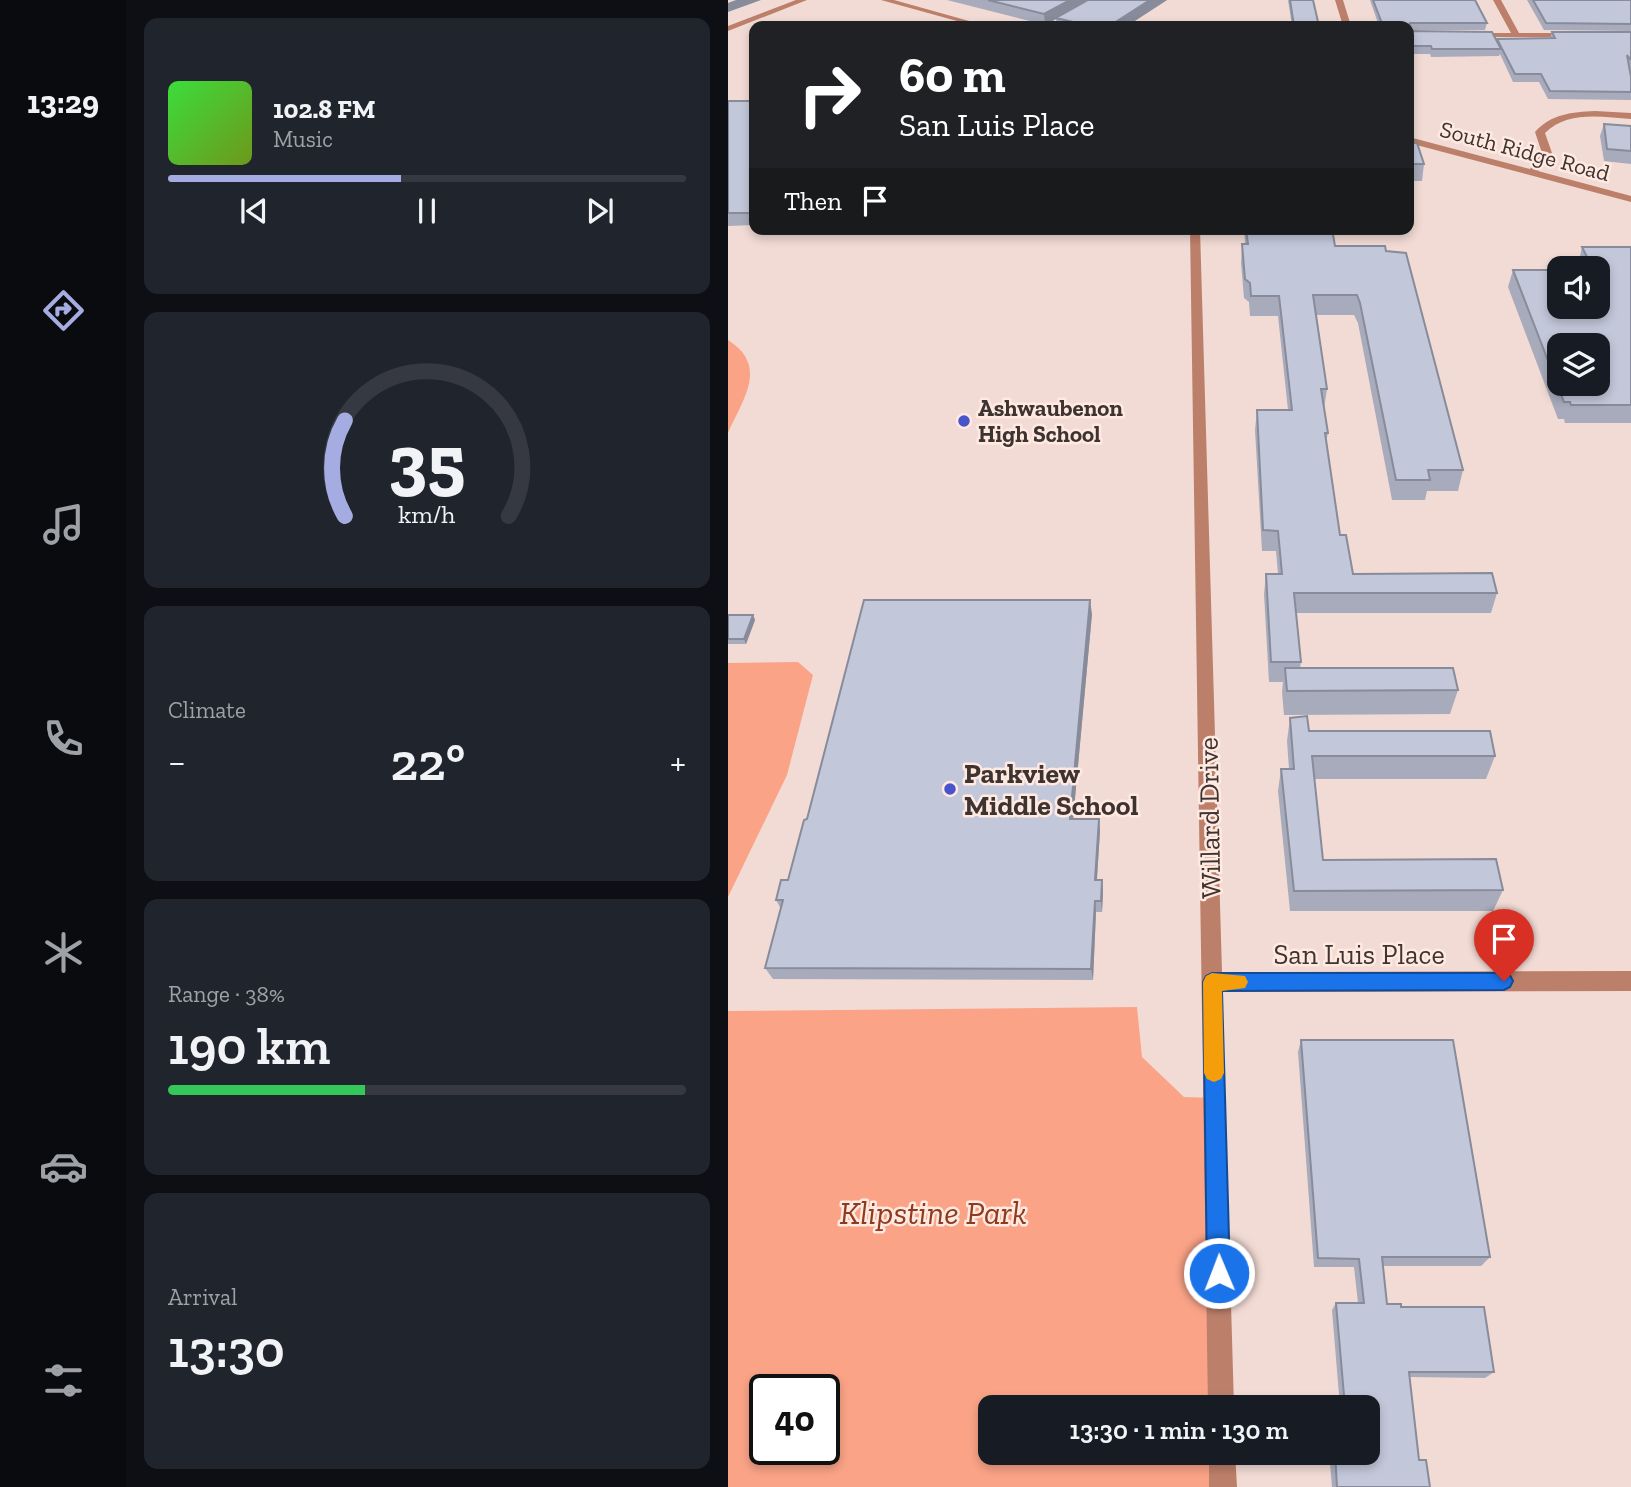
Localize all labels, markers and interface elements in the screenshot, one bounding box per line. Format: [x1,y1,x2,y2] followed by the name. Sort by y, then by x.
[899,46,1006,105] text: 60 m
[784,49,875,140] icon: right
[27,83,99,121] text: 13:29
[273,93,375,125] text: 102.8 FM
[899,106,1095,144] text: San Luis Place
[1437,115,1613,187] street label: South Ridge Road
[273,125,333,153] text: Music
[856,182,894,220] icon: arrive
[784,185,842,217] text: Then
[235,192,273,230] icon: previous
[408,192,446,230] icon: pause
[581,192,619,230] icon: next
[1547,256,1610,396] map controls
[1547,256,1610,319] button: sound
[39,286,88,335] icon: directions
[1547,333,1610,396] button: layers
[978,394,1123,448] place label: Ashwaubenon High School
[956,413,972,429] marker: Ashwaubenon High School
[389,417,465,505] text: 35
[398,498,456,528] text: km/h
[39,500,88,549] icon: music
[168,696,246,724] text: Climate
[39,714,88,763] icon: phone
[391,731,465,793] text: 22°
[1192,737,1227,899] street label: Willard Drive
[168,739,186,785] text: −
[670,739,686,785] text: +
[964,757,1138,822] place label: Parkview Middle School
[942,781,958,797] marker: Parkview Middle School
[1474,909,1534,981] pin
[1485,920,1523,958] icon: arrive
[39,928,88,977] icon: climate
[1273,938,1445,971] street label: San Luis Place
[168,980,285,1008] text: Range · 38%
[168,1015,330,1077] text: 190 km
[39,1142,88,1191] icon: car
[839,1193,1027,1232] park label: Klipstine Park
[1182,1236,1256,1310] position arrow
[168,1283,237,1311] text: Arrival
[168,1318,285,1380] text: 13:30
[39,1356,88,1405] icon: filters
[749,1374,840,1465] speed limit sign: 40
[1070,1414,1288,1446] text: 13:30 · 1 min · 130 m

